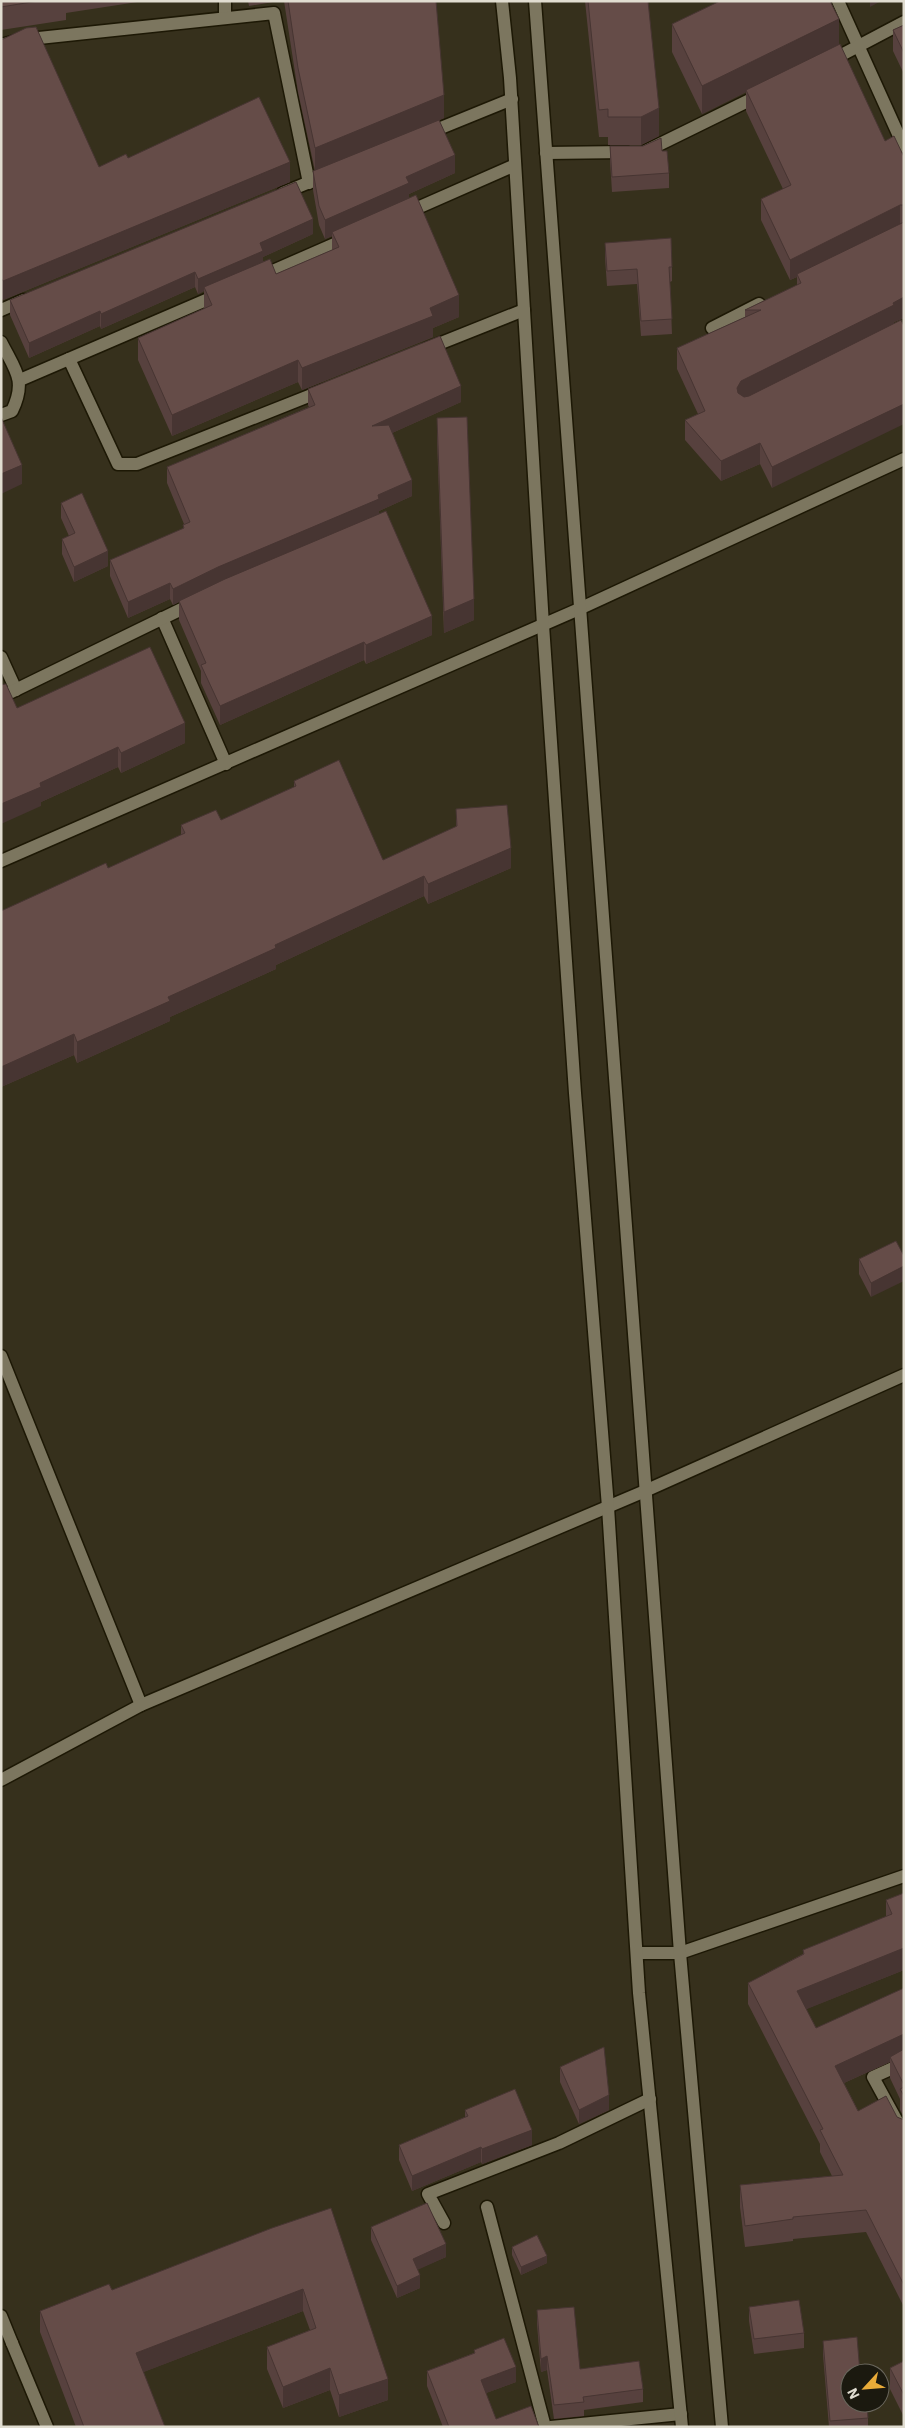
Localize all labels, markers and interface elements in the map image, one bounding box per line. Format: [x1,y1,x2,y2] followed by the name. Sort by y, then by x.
[840,2363,890,2413] north arrow
[843,2385,864,2402] text: N

